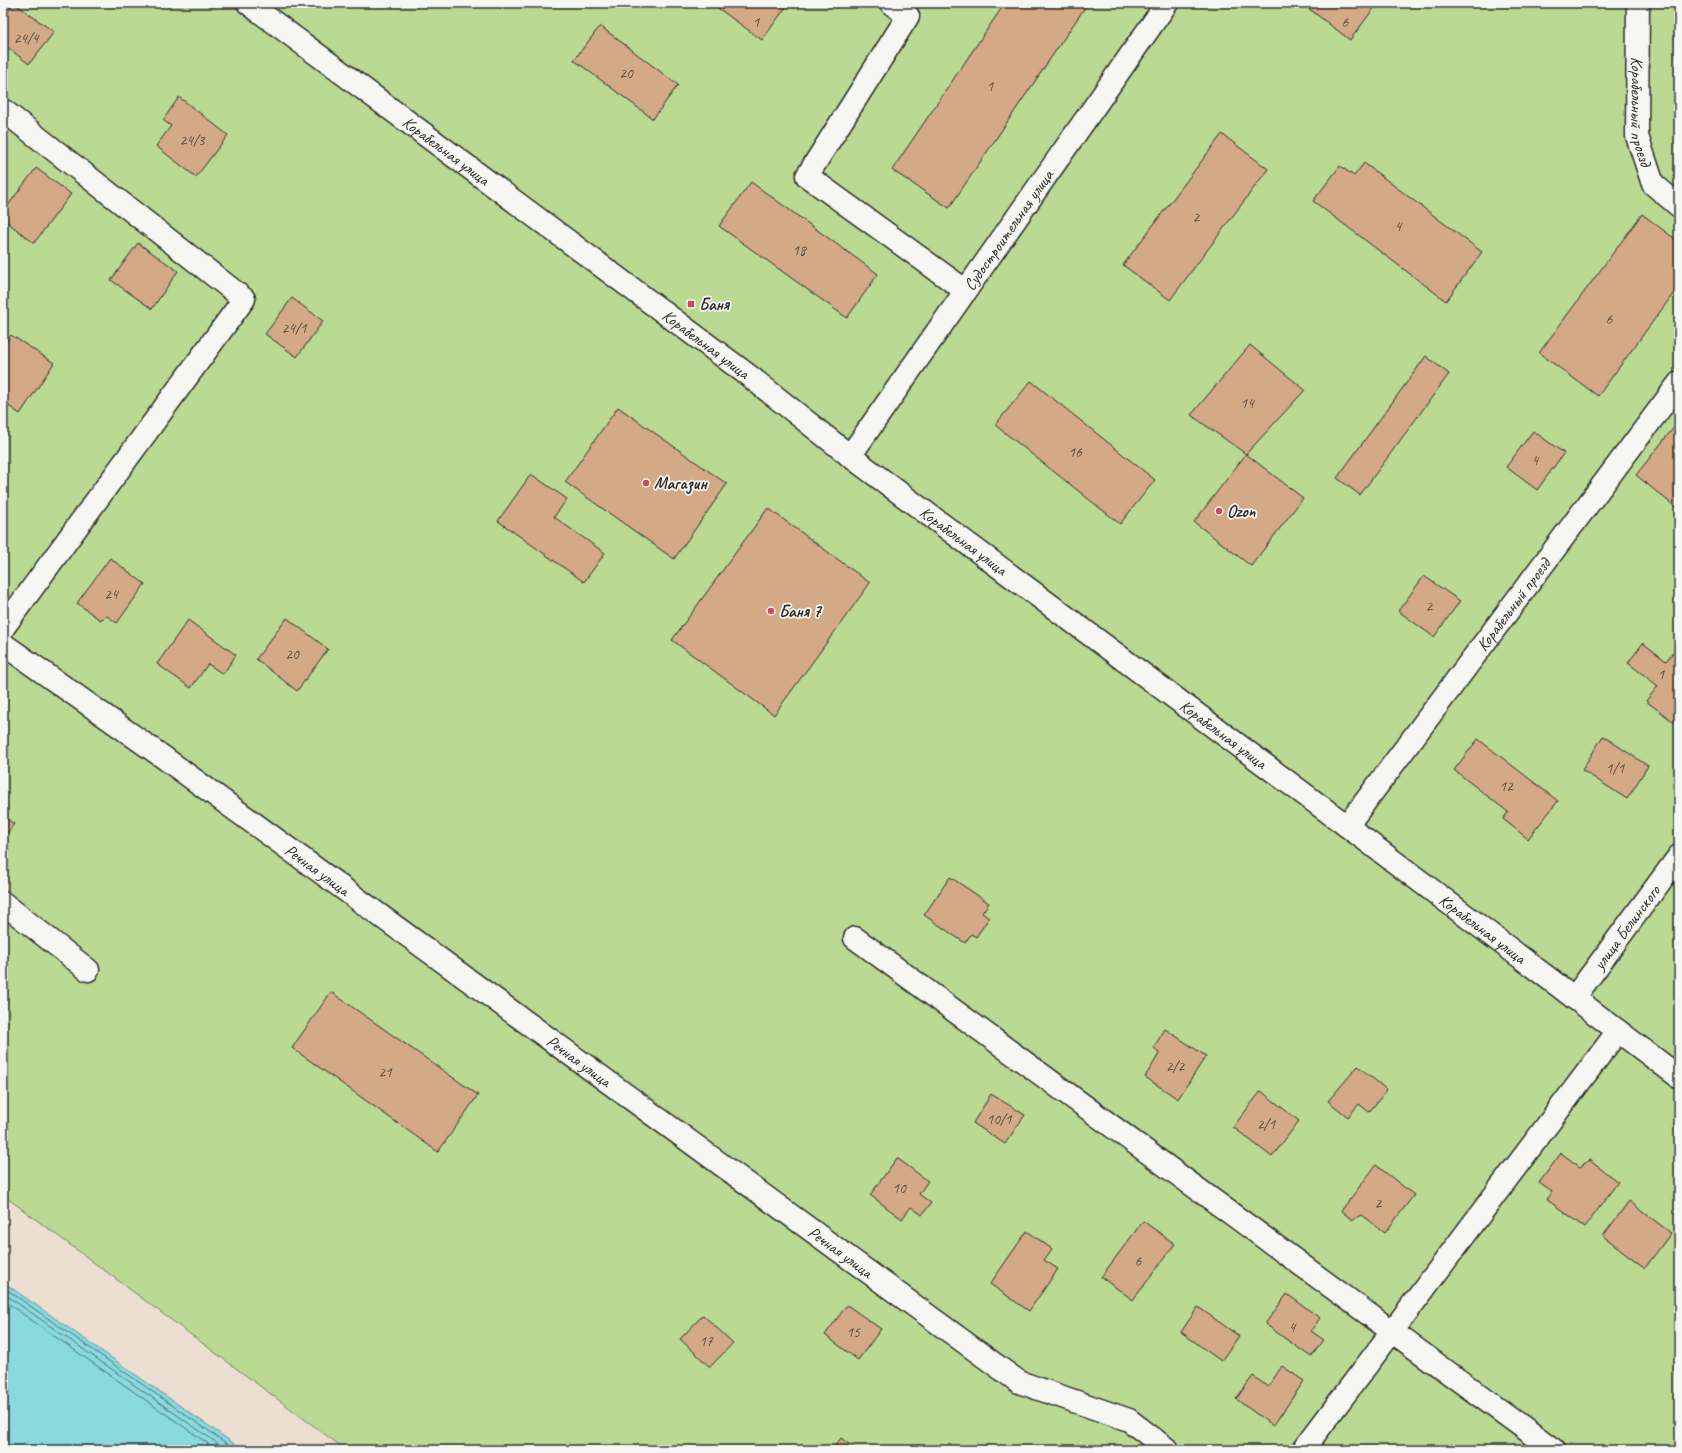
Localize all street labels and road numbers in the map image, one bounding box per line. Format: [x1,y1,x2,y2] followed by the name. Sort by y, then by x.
[1626,57,1657,171] street label: Корабельный проезд
[398,112,494,191] street label: Корабельная улица
[959,164,1059,295] street label: Судостроительная улица
[658,305,754,384] street label: Корабельная улица
[916,502,1012,581] street label: Корабельная улица
[1472,553,1556,655] street label: Корабельный проезд
[1175,695,1272,774] street label: Корабельная улица
[281,840,355,902] street label: Речная улица
[1588,880,1665,975] street label: улица Белинского
[1435,889,1531,969] street label: Корабельная улица
[542,1031,617,1093] street label: Речная улица
[804,1222,879,1284] street label: Речная улица

